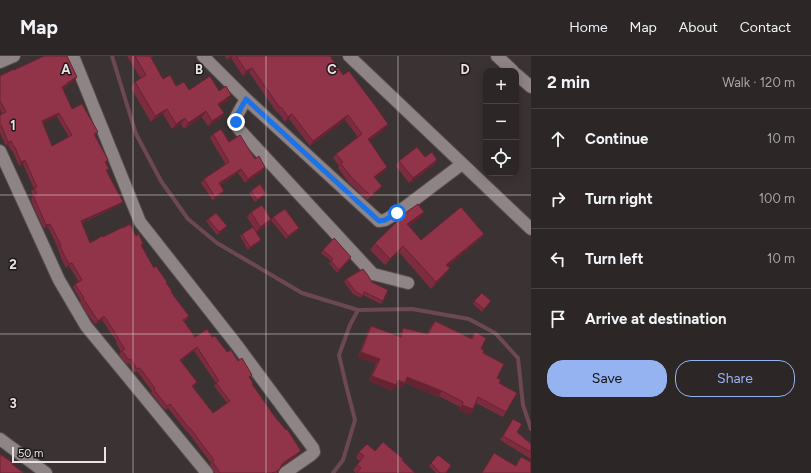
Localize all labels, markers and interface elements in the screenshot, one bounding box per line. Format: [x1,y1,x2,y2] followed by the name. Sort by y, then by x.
[20,16,58,39] text: Map
[569,19,608,36] text: Home
[630,19,657,36] text: Map
[679,19,718,36] text: About
[740,19,791,36] text: Contact
[61,62,71,77] text: A
[195,62,203,77] text: B
[327,62,337,77] text: C
[460,62,470,77] text: D
[483,68,519,176] map controls
[483,68,519,104] button: +
[547,72,590,92] text: 2 min
[722,75,795,90] text: Walk · 120 m
[483,104,519,140] button: −
[227,113,245,131] route end
[10,118,16,133] text: 1
[547,128,569,150] icon: ahead
[585,130,648,148] text: Continue
[767,131,795,146] text: 10 m
[483,140,519,176] button: locate
[547,188,569,210] icon: right
[585,190,653,208] text: Turn right
[759,191,795,206] text: 100 m
[388,204,406,222] route start
[547,248,569,270] icon: left
[585,250,643,268] text: Turn left
[767,251,795,266] text: 10 m
[9,257,17,272] text: 2
[547,308,569,330] icon: arrive
[585,310,726,328] text: Arrive at destination
[547,360,667,397] button: Save
[675,360,795,397] button: Share
[9,396,17,411] text: 3
[12,445,106,464] scale bar
[18,447,43,460] text: 50 m

